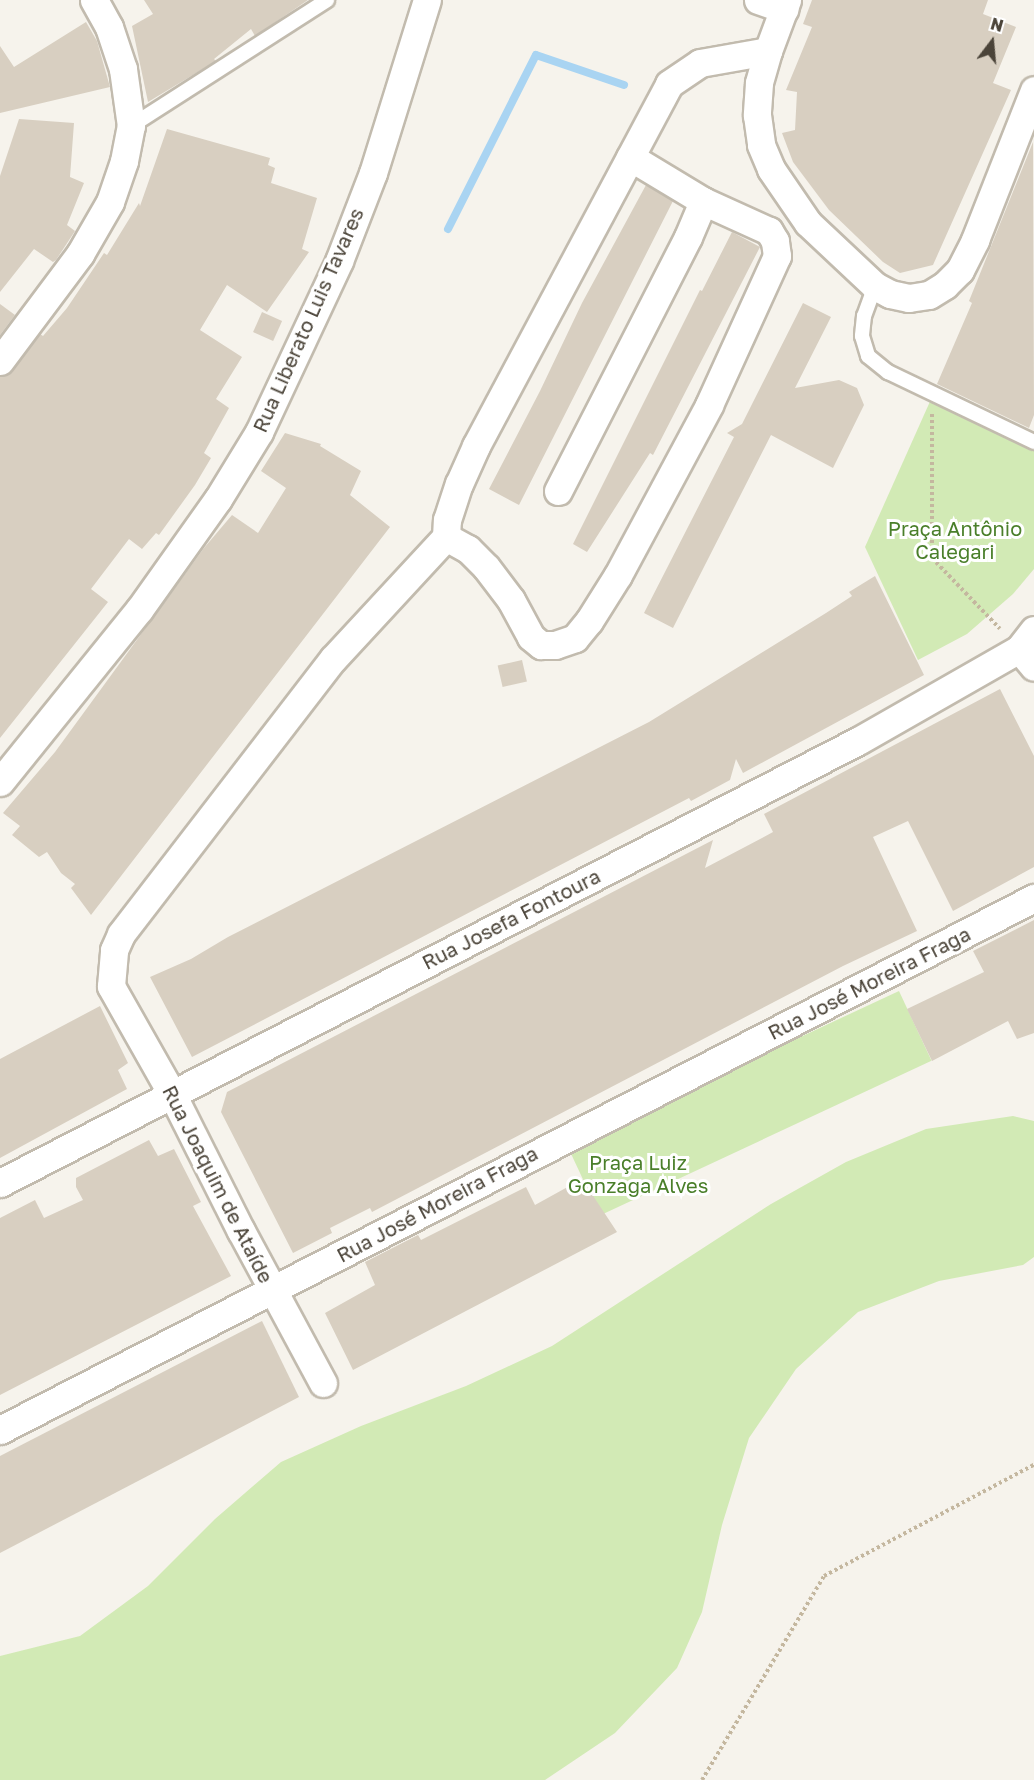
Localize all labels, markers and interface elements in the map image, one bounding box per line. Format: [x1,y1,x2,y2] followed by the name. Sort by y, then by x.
[962,12,1022,72] north arrow
[988,13,1006,36] text: N
[248,204,368,436] street label: Rua Liberato Luis Tavares
[888,517,1022,564] park label: Praça Antônio Calegari
[418,864,604,974] street label: Rua Josefa Fontoura
[764,921,974,1045] street label: Rua José Moreira Fraga
[158,1081,278,1287] street label: Rua Joaquim de Ataíde
[332,1141,542,1267] street label: Rua José Moreira Fraga
[568,1150,708,1197] park label: Praça Luiz Gonzaga Alves

